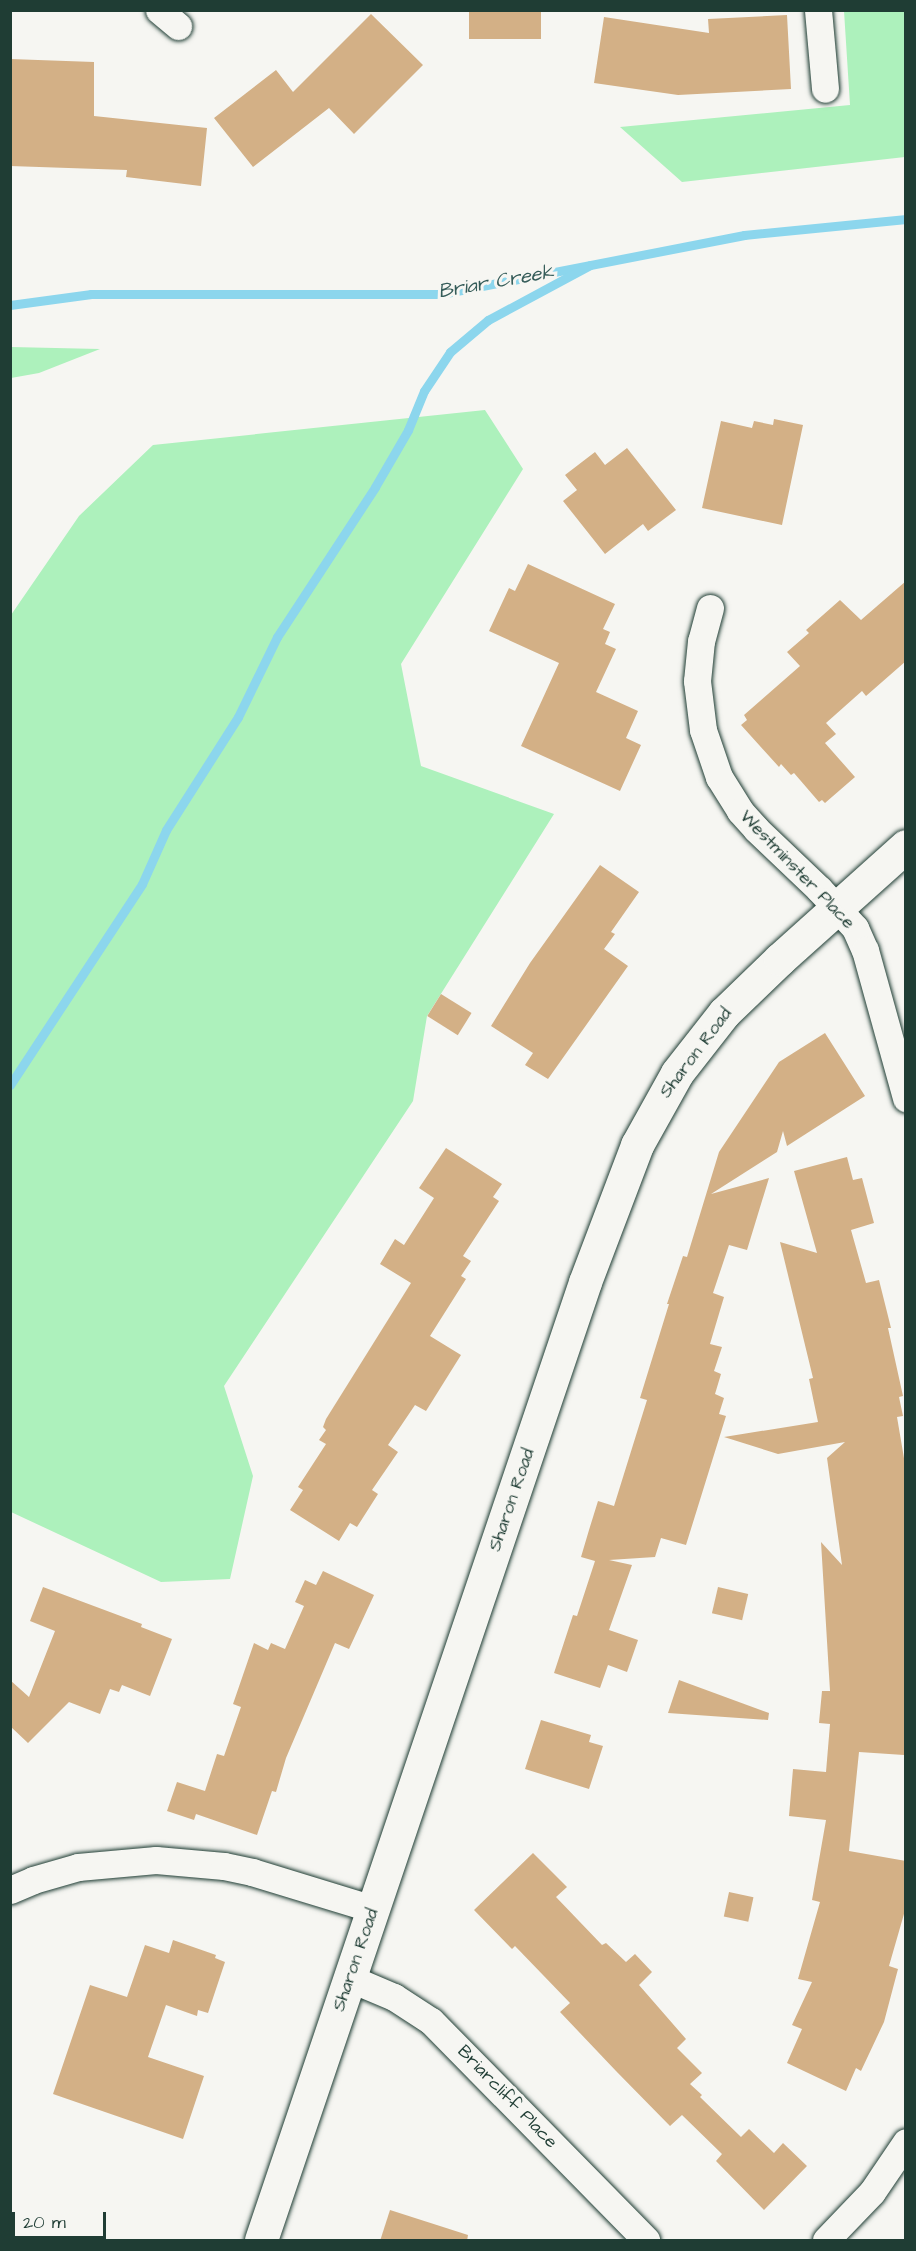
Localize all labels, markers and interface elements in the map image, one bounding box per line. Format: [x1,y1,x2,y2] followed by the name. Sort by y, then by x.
[436,260,556,304] water label: Briar Creek
[735,806,859,934] street label: Westminster Place
[655,1004,737,1102] street label: Sharon Road
[484,1446,540,1554] street label: Sharon Road
[328,1906,384,2014] street label: Sharon Road
[452,2041,562,2153] street label: Briarcliff Place
[15,2200,110,2238] scale bar
[23,2210,66,2235] text: 20 m

